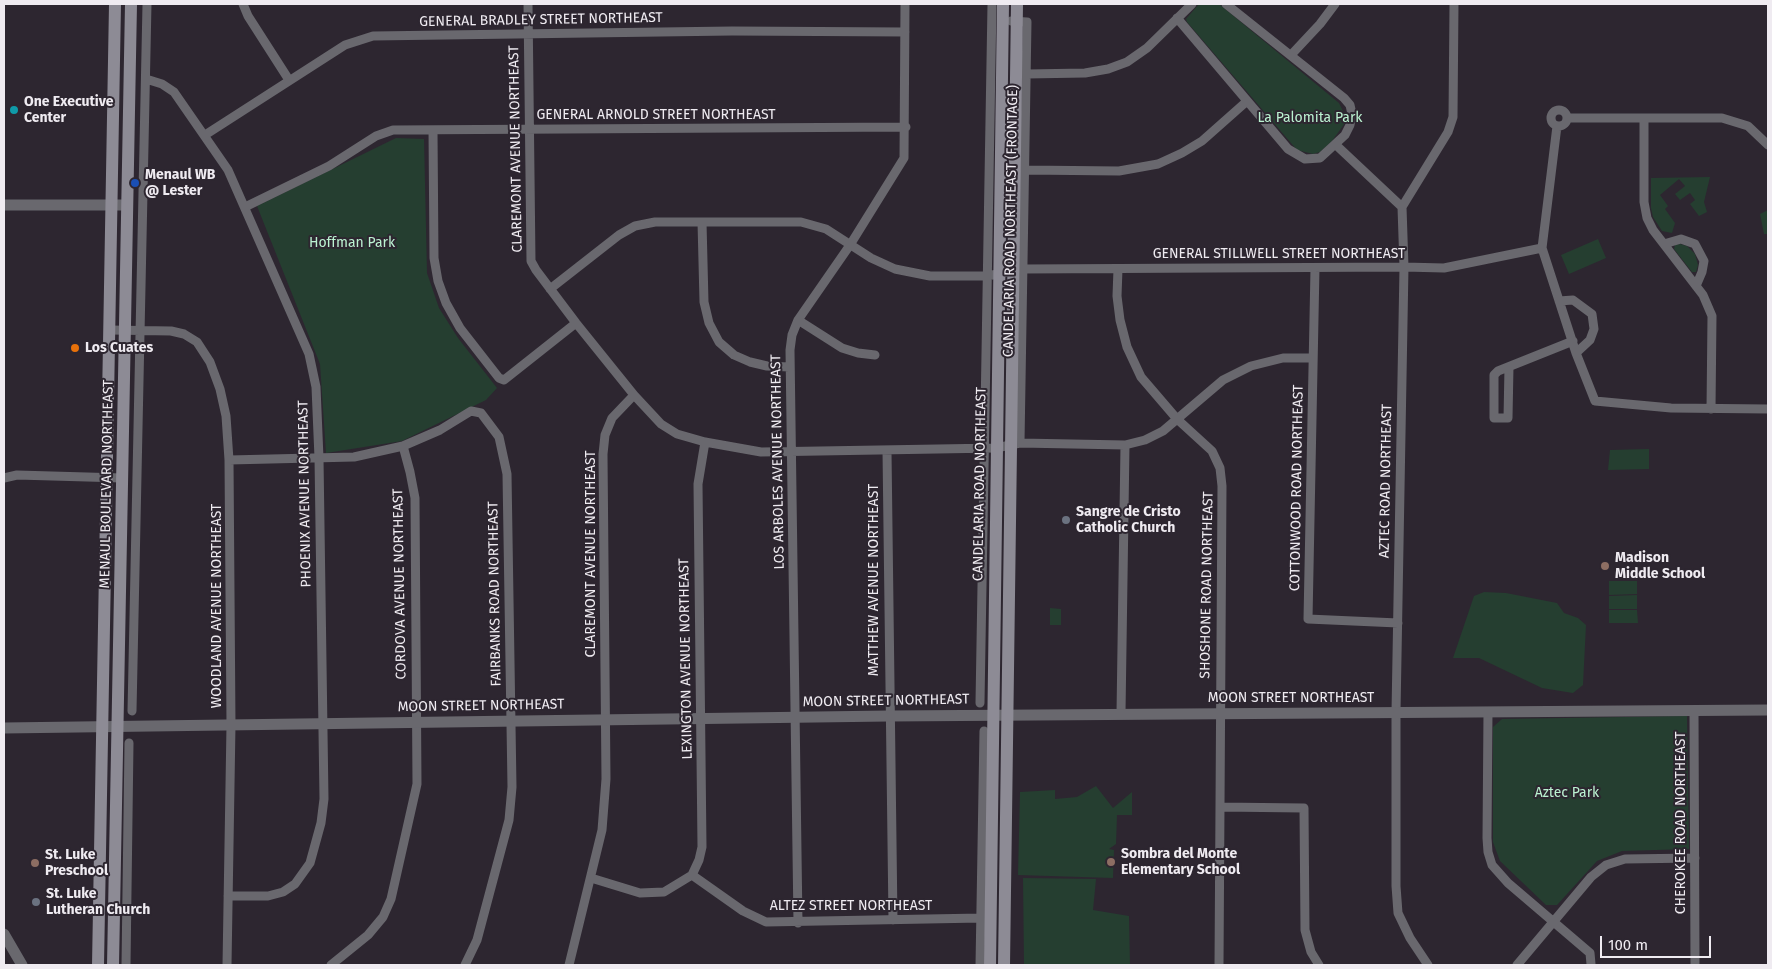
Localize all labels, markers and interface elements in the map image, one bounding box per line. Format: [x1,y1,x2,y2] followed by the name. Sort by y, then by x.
[419,9,663,31] street label: GENERAL BRADLEY STREET NORTHEAST
[506,45,526,253] street label: CLAREMONT AVENUE NORTHEAST
[1000,85,1022,357] street label: CANDELARIA ROAD NORTHEAST (FRONTAGE)
[24,94,114,126] place label: One Executive Center
[8,104,20,116] marker: One Executive Center
[536,107,776,123] street label: GENERAL ARNOLD STREET NORTHEAST
[1258,110,1362,126] park label: La Palomita Park
[145,167,215,200] place label: Menaul WB @ Lester
[129,177,141,189] marker: Menaul WB @ Lester
[309,235,395,251] park label: Hoffman Park
[1153,246,1405,262] street label: GENERAL STILLWELL STREET NORTHEAST
[85,340,153,356] place label: Los Cuates
[69,342,81,354] marker: Los Cuates
[768,354,788,570] street label: LOS ARBOLES AVENUE NORTHEAST
[97,379,117,589] street label: MENAUL BOULEVARD NORTHEAST
[1287,385,1307,591] street label: COTTONWOOD ROAD NORTHEAST
[970,387,990,581] street label: CANDELARIA ROAD NORTHEAST
[295,400,315,588] street label: PHOENIX AVENUE NORTHEAST
[1376,404,1396,558] street label: AZTEC ROAD NORTHEAST
[583,450,599,658] street label: CLAREMONT AVENUE NORTHEAST
[866,484,882,676] street label: MATTHEW AVENUE NORTHEAST
[390,488,410,680] street label: CORDOVA AVENUE NORTHEAST
[1197,491,1217,679] street label: SHOSHONE ROAD NORTHEAST
[485,501,505,687] street label: FAIRBANKS ROAD NORTHEAST
[209,504,225,708] street label: WOODLAND AVENUE NORTHEAST
[1076,504,1181,536] place label: Sangre de Cristo Catholic Church
[1060,514,1072,526] marker: Sangre de Cristo Catholic Church
[1615,550,1705,582] place label: Madison Middle School
[676,558,696,760] street label: LEXINGTON AVENUE NORTHEAST
[1599,560,1611,572] marker: Madison Middle School
[1208,690,1374,706] street label: MOON STREET NORTHEAST
[803,691,969,711] street label: MOON STREET NORTHEAST
[398,696,564,716] street label: MOON STREET NORTHEAST
[1673,732,1689,914] street label: CHEROKEE ROAD NORTHEAST
[1535,785,1599,801] park label: Aztec Park
[1121,846,1240,879] place label: Sombra del Monte Elementary School
[45,847,108,880] place label: St. Luke Preschool
[1105,856,1117,868] marker: Sombra del Monte Elementary School
[29,857,41,869] marker: St. Luke Preschool
[46,886,150,919] place label: St. Luke Lutheran Church
[30,896,42,908] marker: St. Luke Lutheran Church
[770,898,932,914] street label: ALTEZ STREET NORTHEAST
[1602,926,1713,958] scale bar
[1608,936,1648,954] text: 100 m

